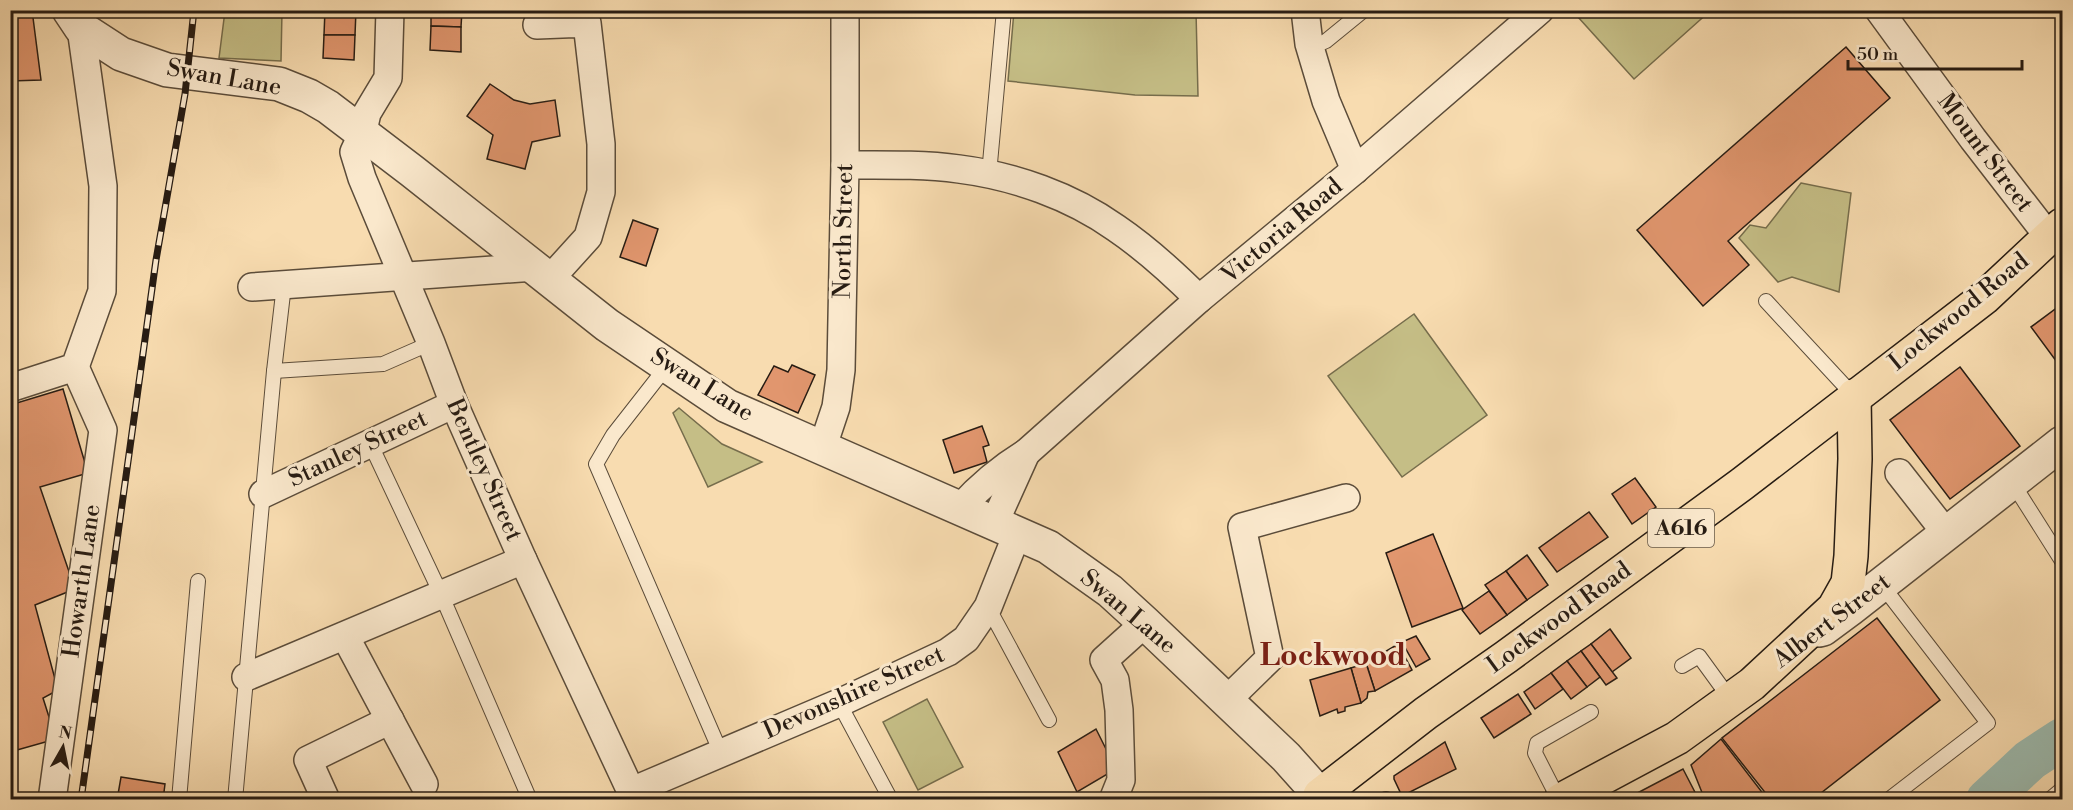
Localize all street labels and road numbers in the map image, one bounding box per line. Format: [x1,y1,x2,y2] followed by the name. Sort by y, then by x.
[164,53,284,103] street label: Swan Lane
[1930,88,2040,219] street label: Mount Street
[828,163,860,299] street label: North Street
[1215,171,1349,291] street label: Victoria Road
[1883,246,2035,378] street label: Lockwood Road
[645,342,759,428] street label: Swan Lane
[439,393,529,546] street label: Bentley Street
[284,403,433,494] street label: Stanley Street
[56,502,108,660] street label: Howarth Lane
[1648,509,1714,547] road number: A616
[1481,555,1637,681] street label: Lockwood Road
[1074,563,1182,661] street label: Swan Lane
[1767,567,1897,675] street label: Albert Street
[759,639,950,746] street label: Devonshire Street

